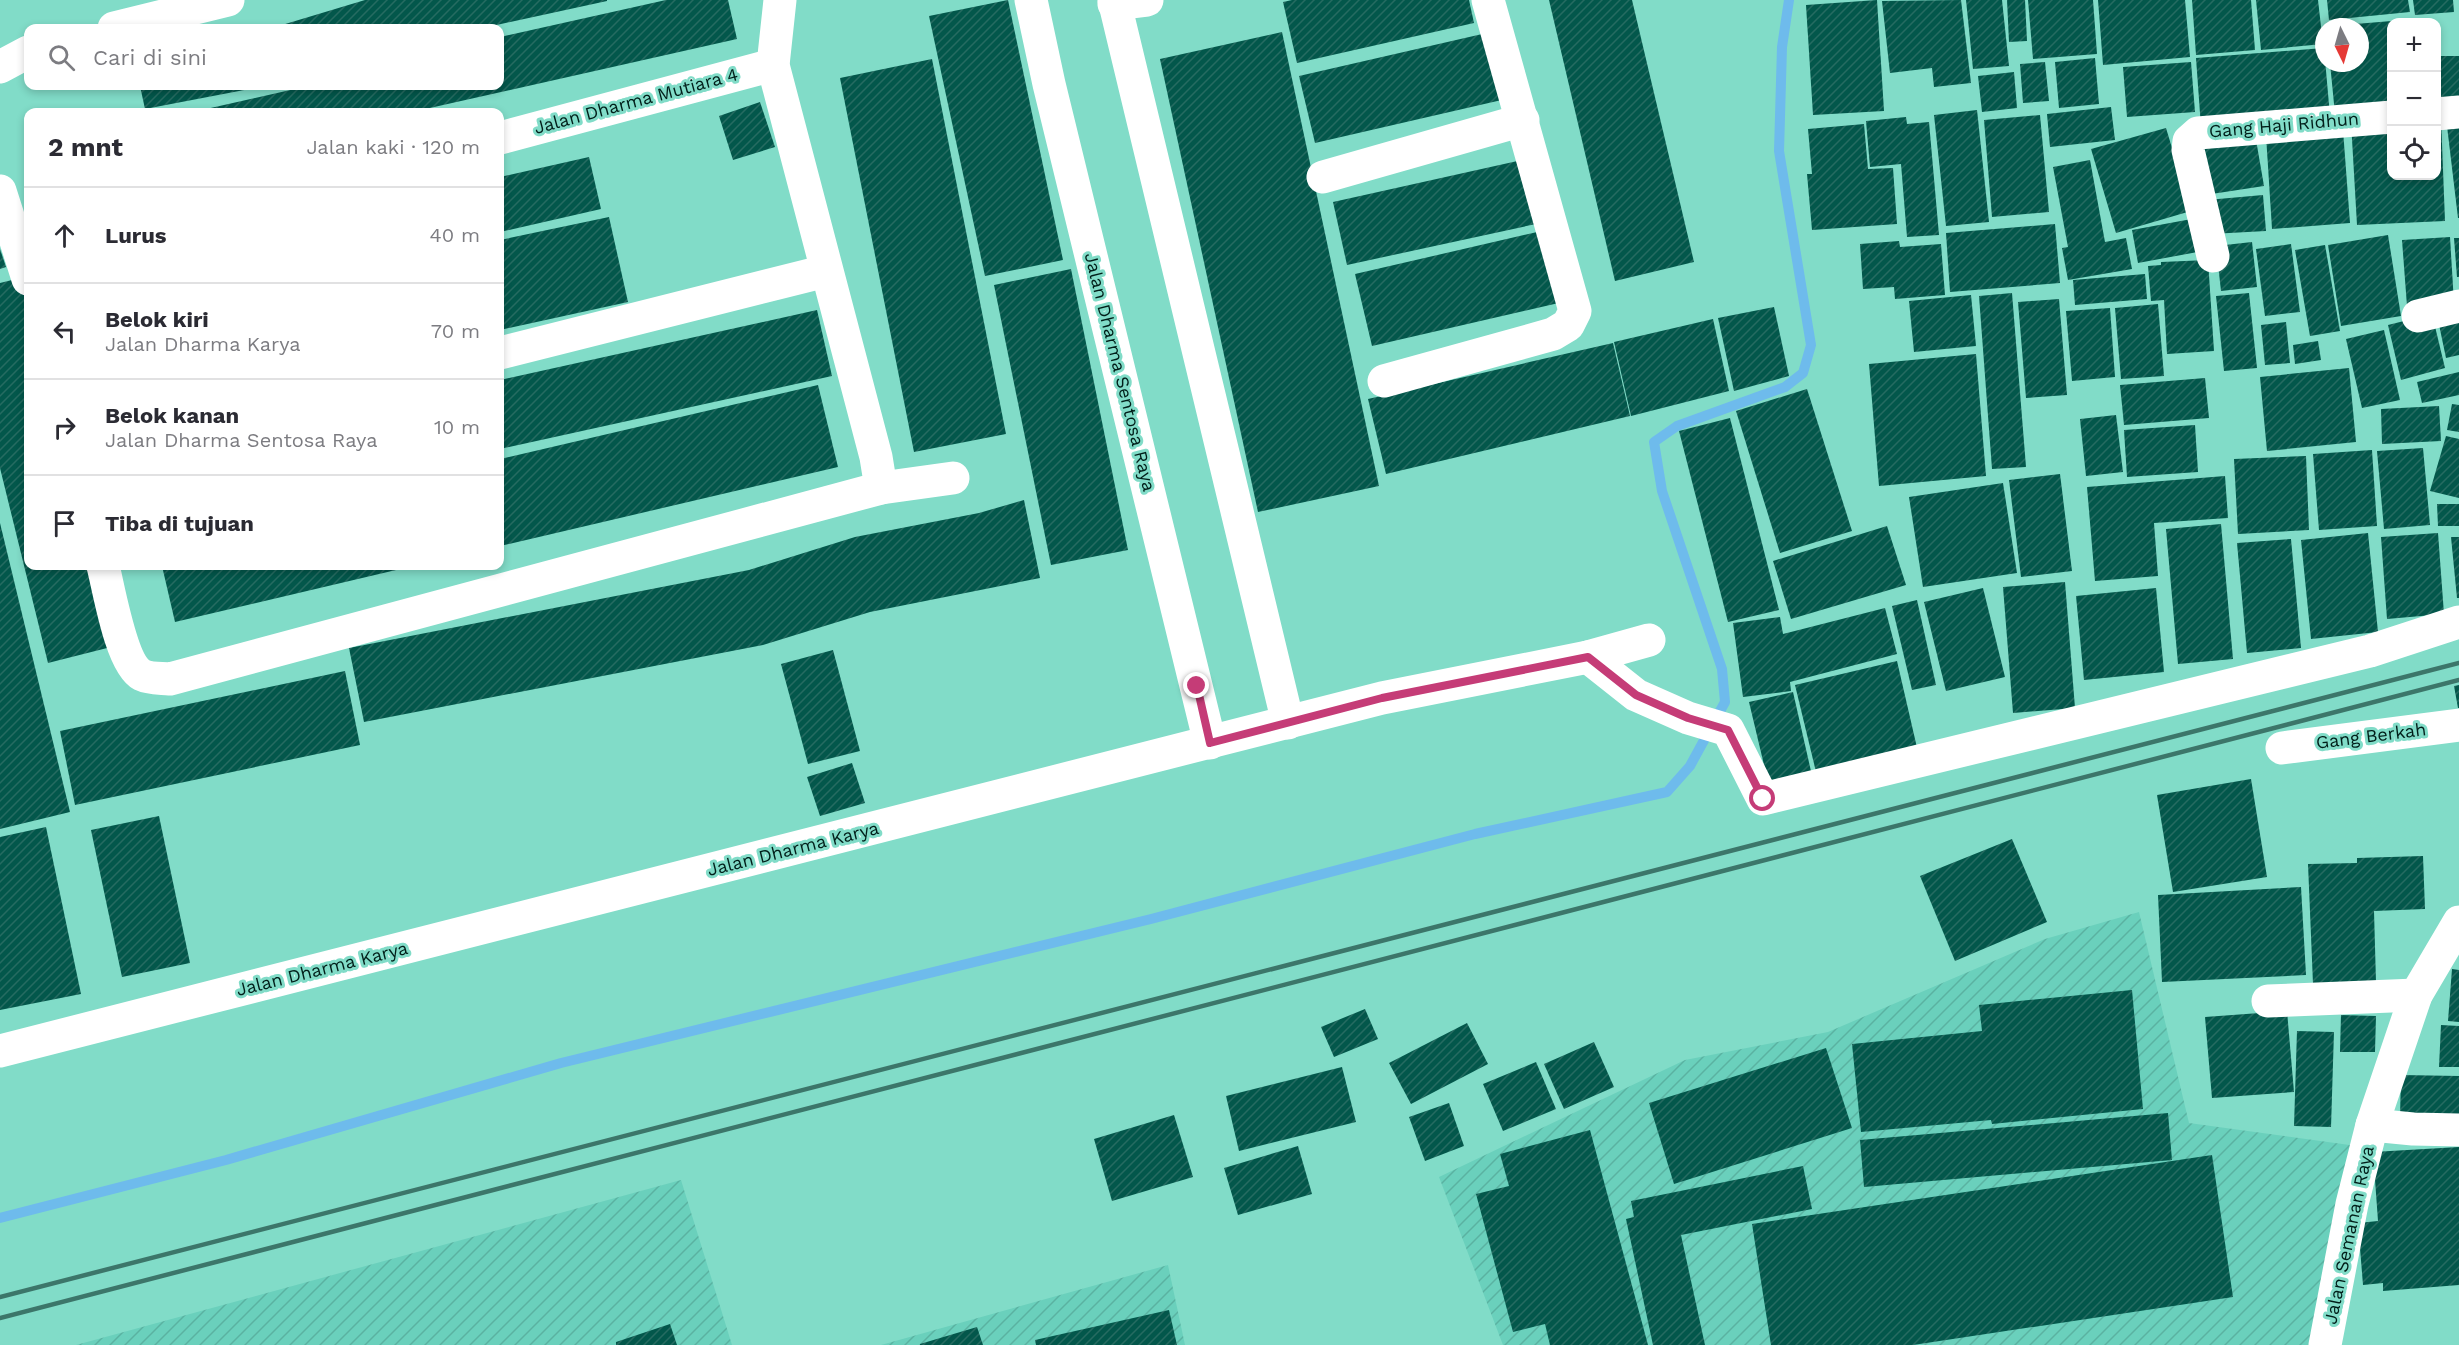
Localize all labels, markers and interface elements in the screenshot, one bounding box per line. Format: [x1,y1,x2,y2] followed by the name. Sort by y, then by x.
[2315,18,2369,72] north arrow
[2387,18,2441,180] map controls
[2387,18,2441,72] button: +
[24,24,504,90] search box
[45,41,78,74] icon: search
[93,45,207,70] text: Cari di sini
[531,63,740,138] street label: Jalan Dharma Mutiara 4
[2387,72,2441,126] button: −
[2208,107,2360,142] street label: Gang Haji Ridhun
[2387,126,2441,180] button: locate
[48,132,123,162] text: 2 mnt
[306,135,480,159] text: Jalan kaki · 120 m
[48,219,81,252] icon: ahead
[105,223,167,248] text: Lurus
[429,223,480,247] text: 40 m
[1081,250,1160,493] street label: Jalan Dharma Sentosa Raya
[105,307,209,332] text: Belok kiri
[48,315,81,348] icon: left
[431,319,480,343] text: 70 m
[105,332,301,356] text: Jalan Dharma Karya
[105,403,239,428] text: Belok kanan
[48,411,81,444] icon: right
[434,415,480,439] text: 10 m
[105,428,377,452] text: Jalan Dharma Sentosa Raya
[48,507,81,540] icon: arrive
[105,511,254,536] text: Tiba di tujuan
[1183,672,1209,698] route end
[2315,718,2427,753] street label: Gang Berkah
[1749,785,1775,811] route start
[705,817,881,880] street label: Jalan Dharma Karya
[234,937,410,1000] street label: Jalan Dharma Karya
[2319,1144,2378,1326] street label: Jalan Semanan Raya

